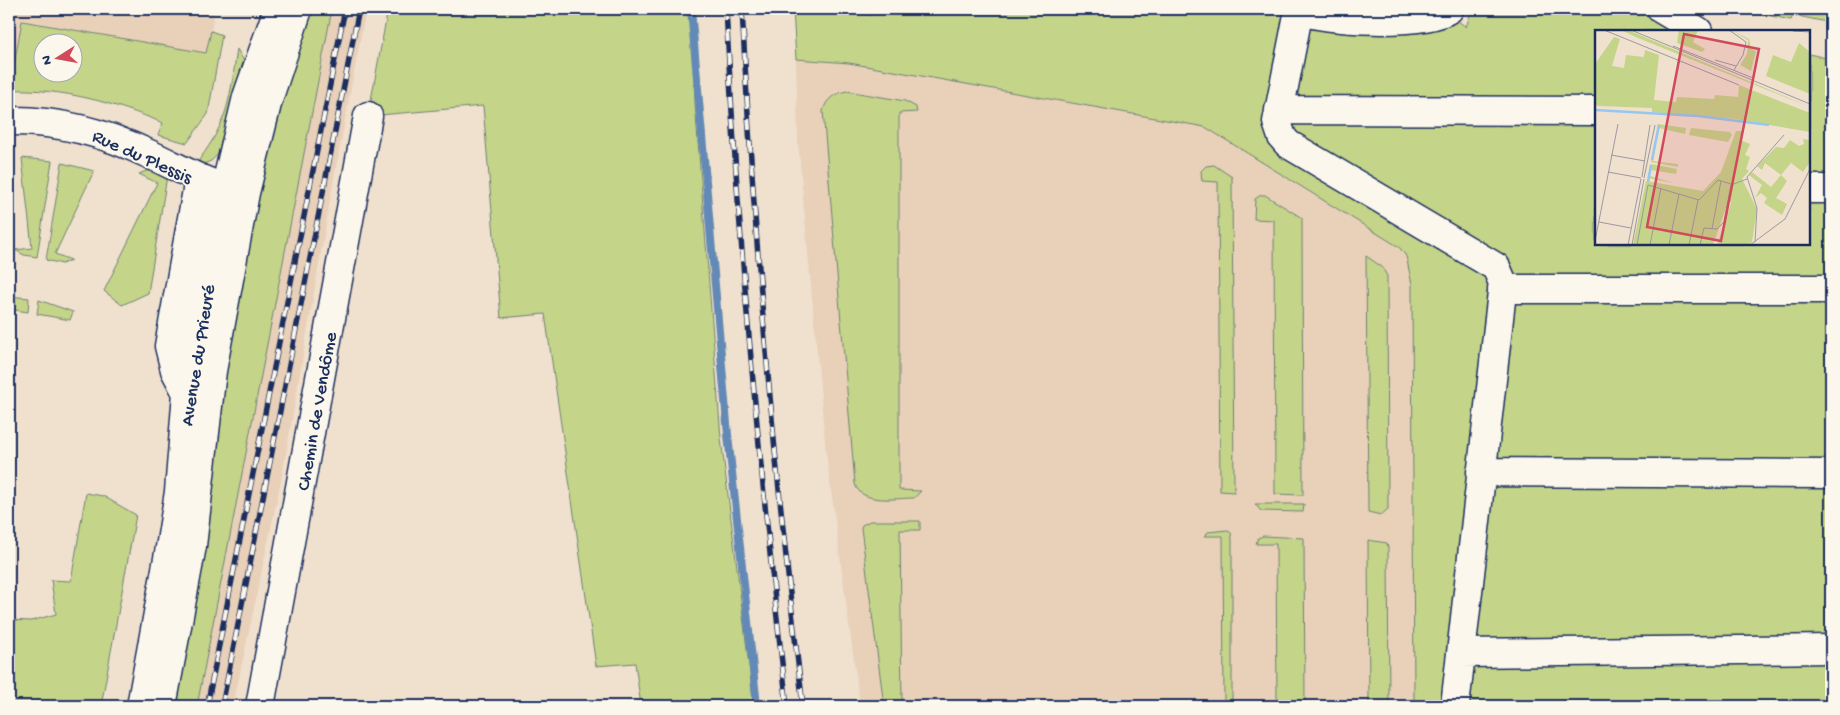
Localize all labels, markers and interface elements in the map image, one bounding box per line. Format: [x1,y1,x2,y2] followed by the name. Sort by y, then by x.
[1595,30,1810,245] inset map
[32,32,82,82] north arrow
[38,54,57,66] text: N
[88,126,196,191] street label: Rue du Plessis
[177,283,222,428] street label: Avenue du Prieuré
[293,330,344,493] street label: Chemin de Vendôme

